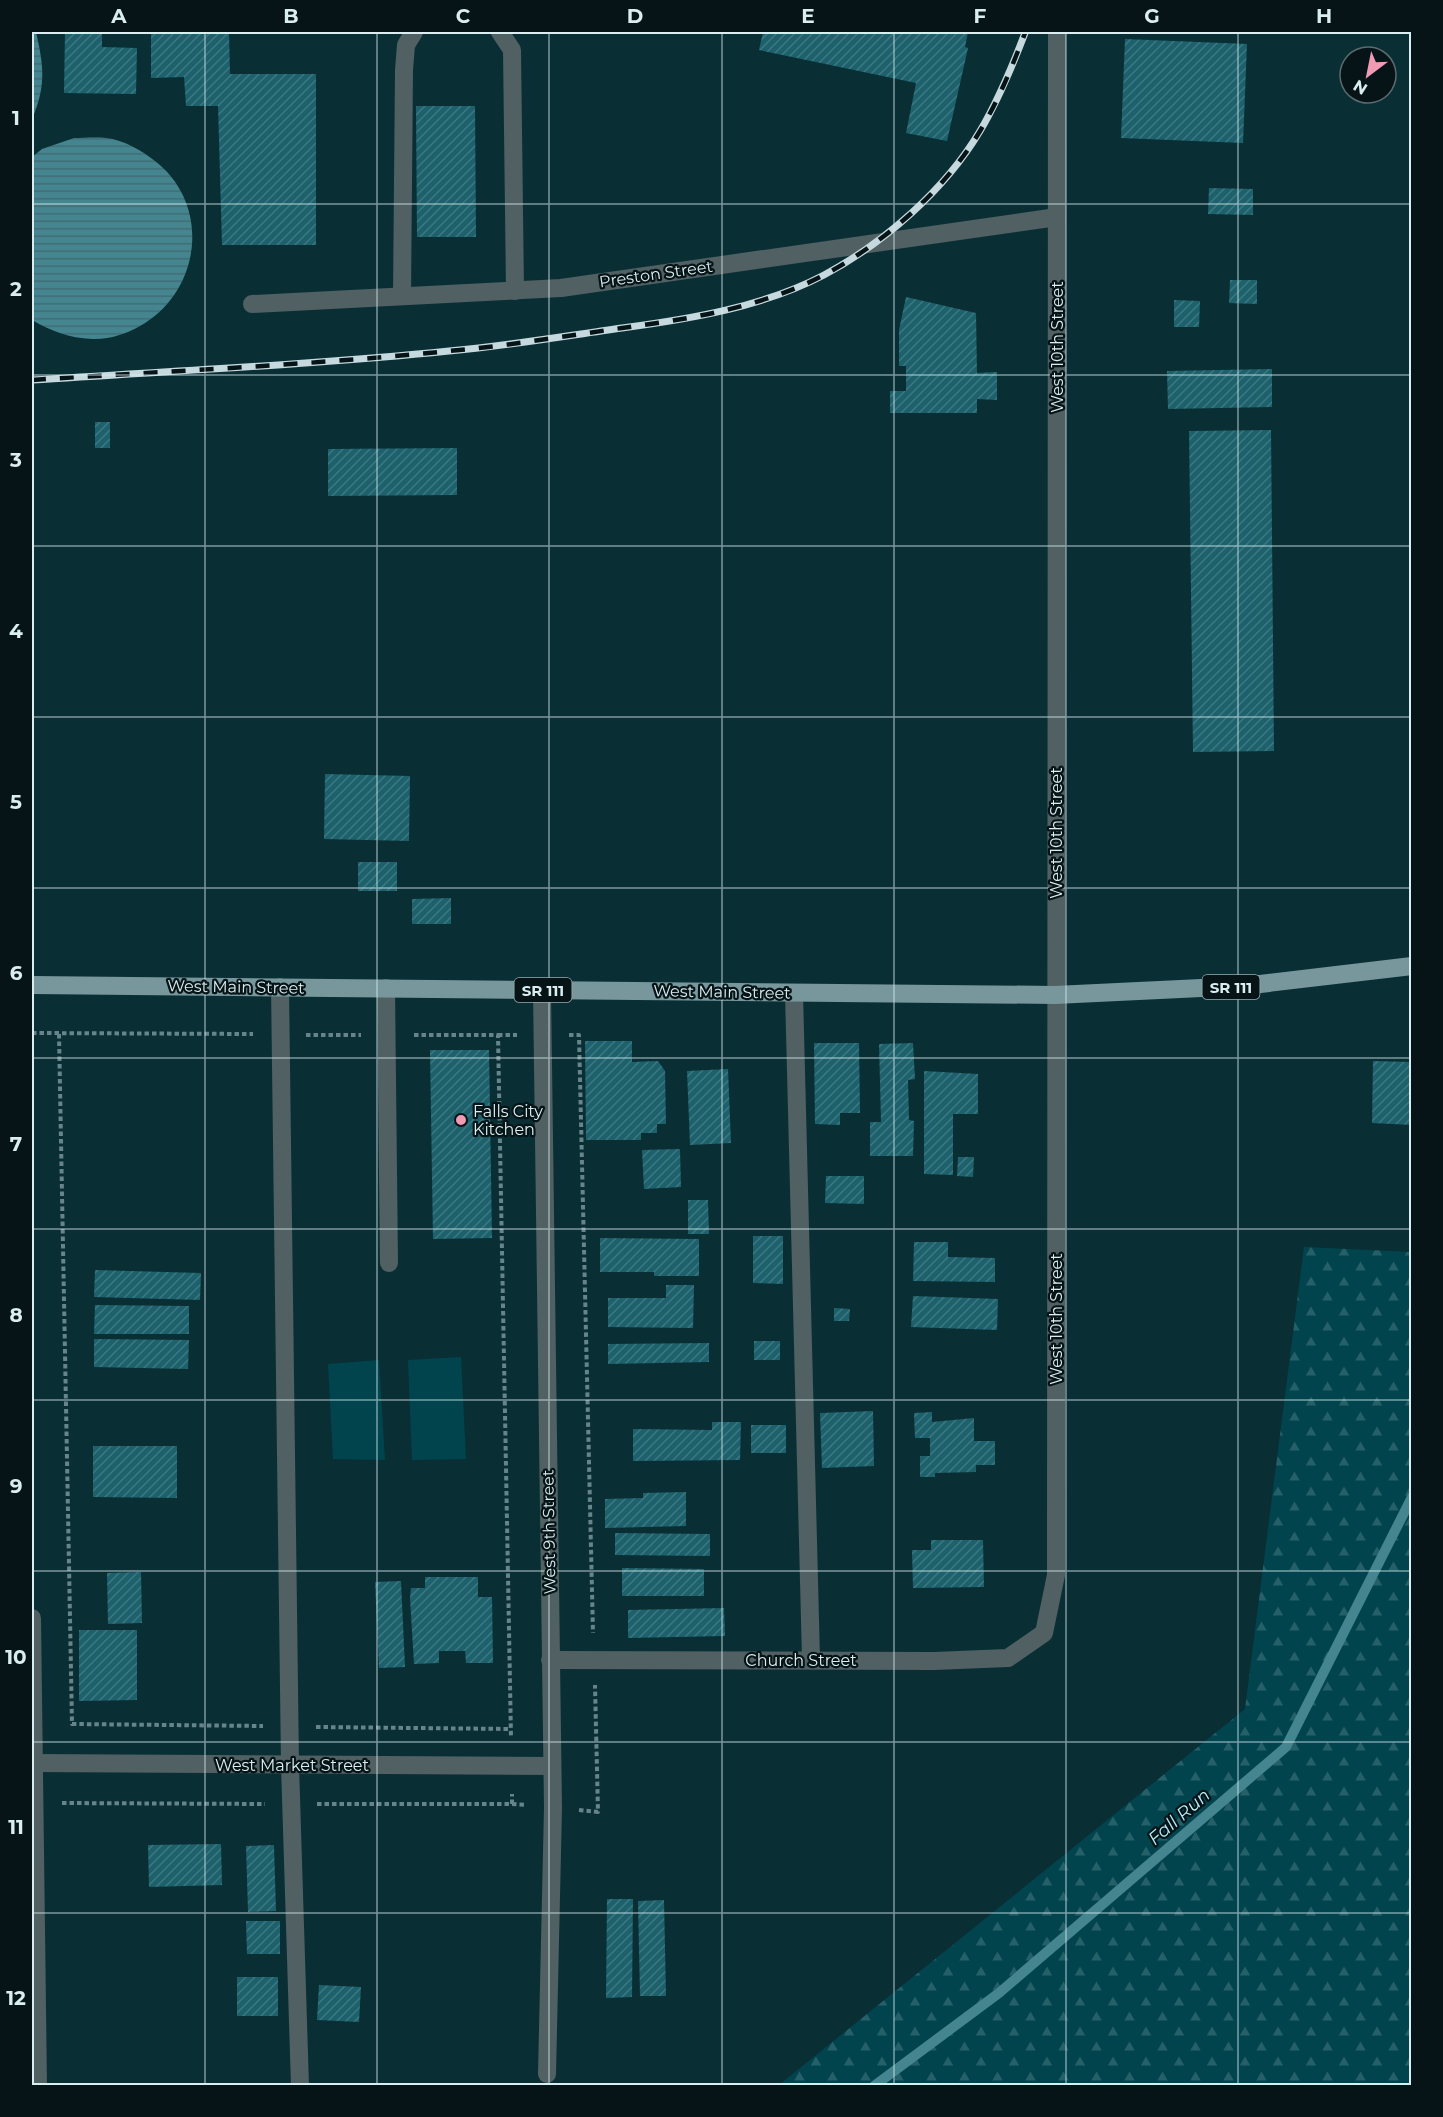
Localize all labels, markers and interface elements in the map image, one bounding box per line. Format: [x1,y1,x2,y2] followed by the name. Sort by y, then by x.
[110,4,127,28] text: A
[283,4,299,28] text: B
[456,4,471,28] text: C
[627,4,643,28] text: D
[801,4,815,28] text: E
[974,4,987,28] text: F
[1144,4,1160,28] text: G
[1316,4,1332,28] text: H
[1338,45,1398,105] north arrow
[1350,76,1371,99] text: N
[12,106,20,130] text: 1
[598,257,714,291] street label: Preston Street
[10,277,22,301] text: 2
[1048,281,1067,413] street label: West 10th Street
[9,448,22,472] text: 3
[9,619,23,643] text: 4
[1047,767,1066,899] street label: West 10th Street
[10,790,22,814] text: 5
[10,961,23,985] text: 6
[1202,975,1260,999] road number: SR 111
[167,976,305,998] street label: West Main Street
[514,978,572,1002] road number: SR 111
[653,981,791,1003] street label: West Main Street
[473,1102,543,1139] place label: Falls City Kitchen
[454,1113,468,1127] marker: Falls City Kitchen
[10,1132,22,1156] text: 7
[1047,1253,1066,1385] street label: West 10th Street
[9,1303,23,1327] text: 8
[538,1469,560,1595] street label: West 9th Street
[10,1474,22,1498] text: 9
[5,1645,27,1669] text: 10
[745,1651,857,1670] street label: Church Street
[215,1756,370,1775] street label: West Market Street
[1143,1784,1215,1850] water label: Fall Run
[8,1815,24,1839] text: 11
[6,1986,26,2010] text: 12

